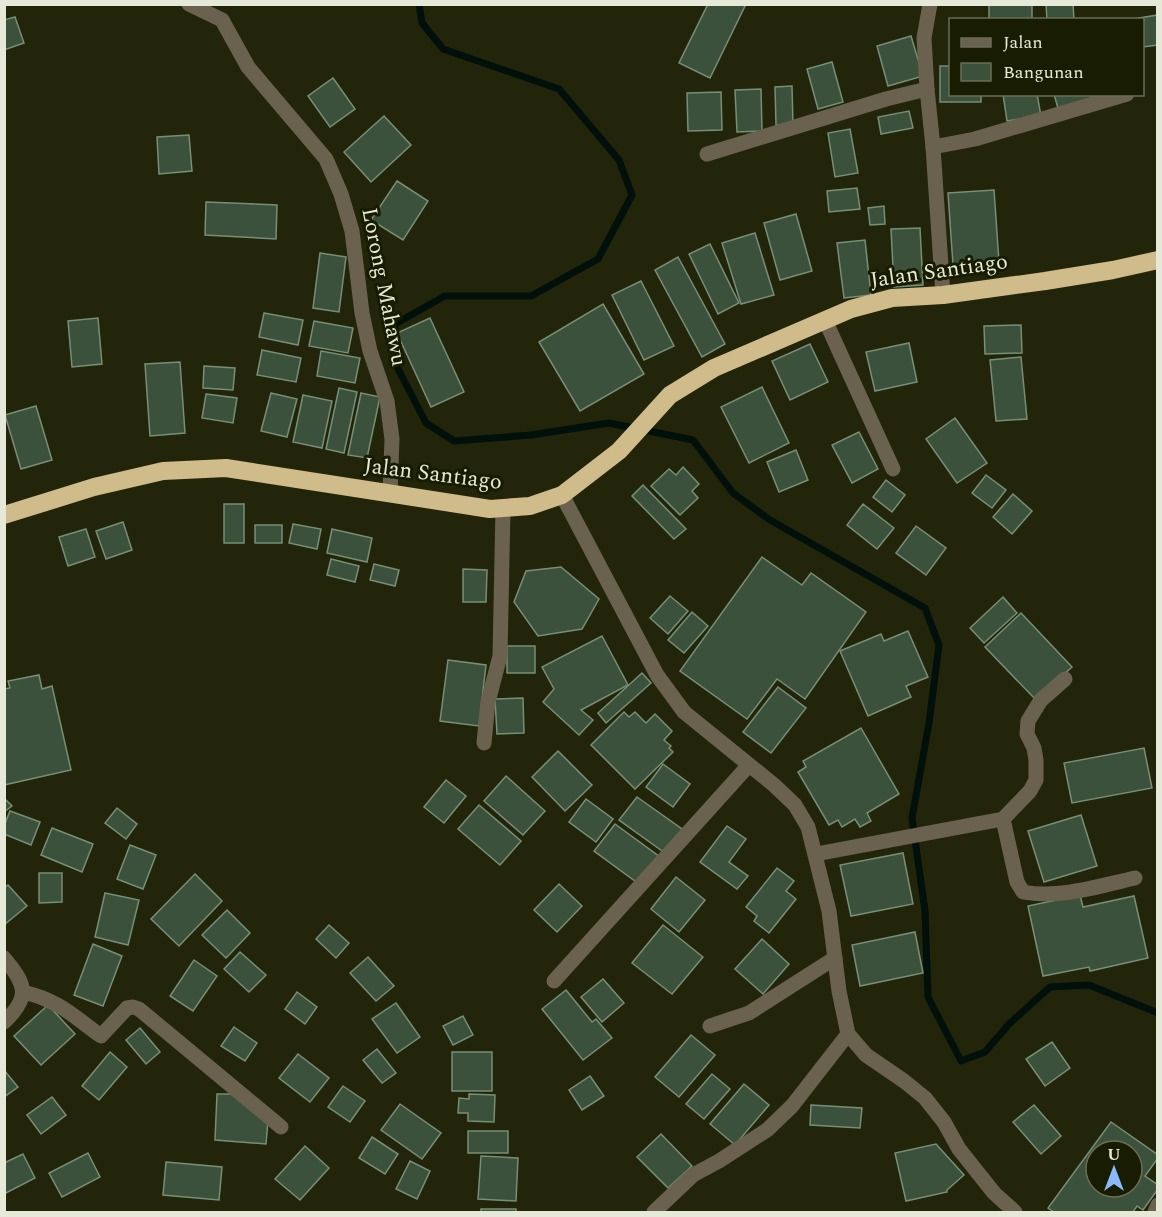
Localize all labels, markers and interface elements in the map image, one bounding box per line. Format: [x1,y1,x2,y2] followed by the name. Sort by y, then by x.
[949,18,1144,96] legend
[1003,29,1043,56] text: Jalan
[1003,59,1084,86] text: Bangunan
[352,205,416,369] street label: Lorong Mahawu
[868,245,1010,297] street label: Jalan Santiago
[362,449,504,499] street label: Jalan Santiago
[1084,1139,1144,1199] north arrow
[1107,1143,1121,1167] text: U

